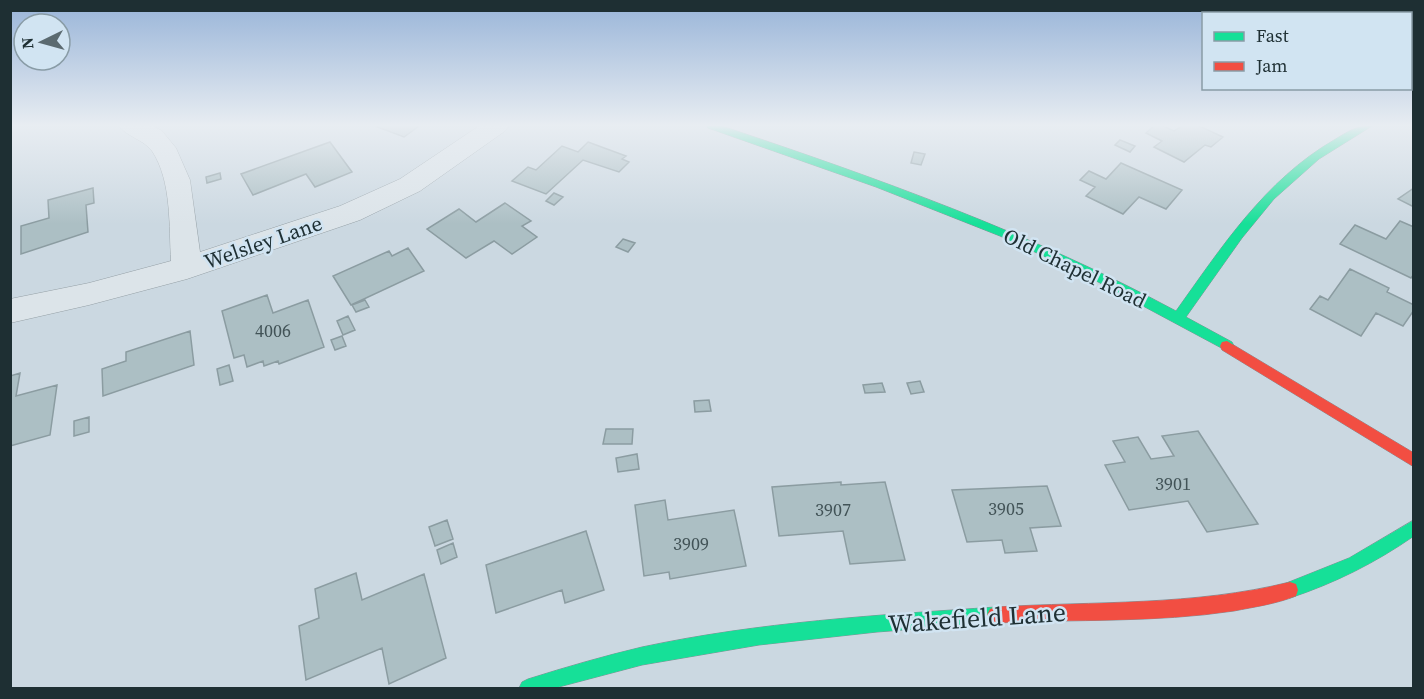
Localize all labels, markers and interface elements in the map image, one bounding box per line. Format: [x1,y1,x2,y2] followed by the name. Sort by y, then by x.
[12,12,72,72] north arrow
[1202,12,1412,90] legend
[1256,23,1289,48] text: Fast
[16,36,39,50] text: N
[1255,53,1288,78] text: Jam
[200,208,326,276] street label: Welsley Lane
[999,221,1151,315] street label: Old Chapel Road
[255,318,291,343] house number: 4006
[1155,471,1191,496] house number: 3901
[988,496,1024,521] house number: 3905
[815,497,851,522] house number: 3907
[673,531,709,556] house number: 3909
[887,594,1067,642] street label: Wakefield Lane

